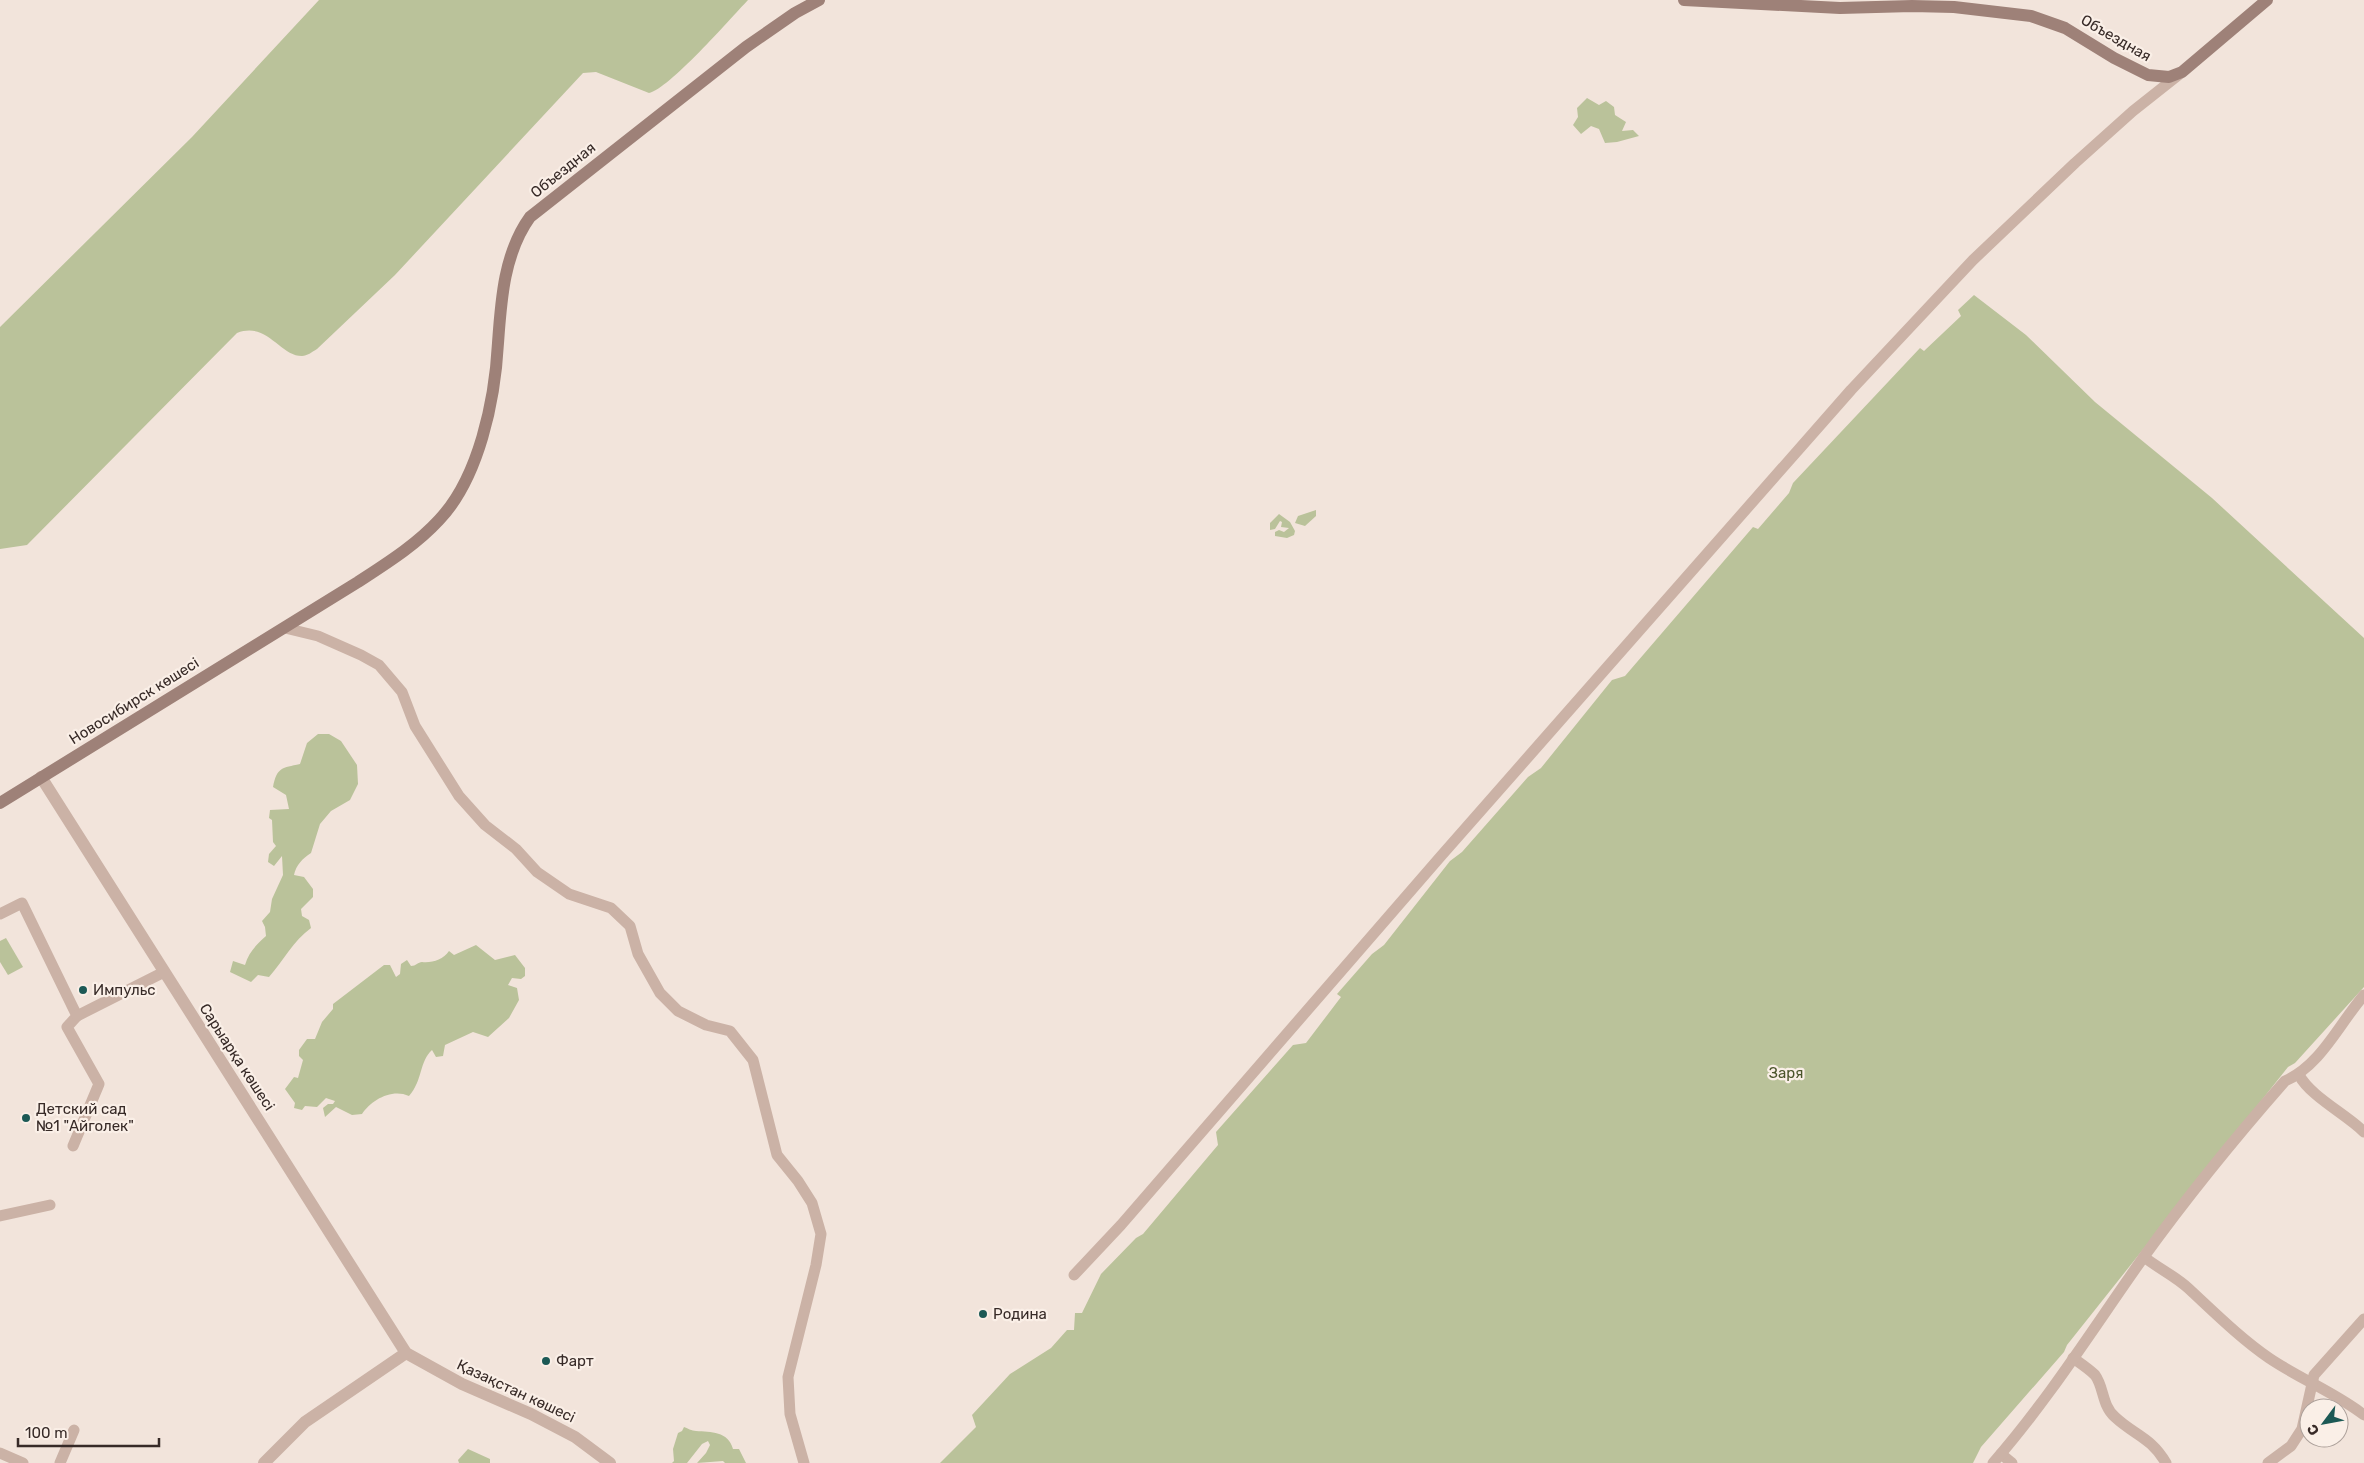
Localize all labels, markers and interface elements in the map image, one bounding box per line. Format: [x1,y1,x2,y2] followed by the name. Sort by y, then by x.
[2078,11,2154,65] street label: Объездная
[527,138,599,202] street label: Объездная
[66,654,202,748] street label: Новосибирск көшесі
[93,981,156,999] place label: Импульс
[77,984,89,996] marker: Импульс
[196,1000,278,1114] street label: Сарыарқа көшесі
[1769,1064,1803,1082] park label: Заря
[36,1100,134,1135] place label: Детский сад №1 "Айголек"
[20,1112,32,1124] marker: Детский сад №1 "Айголек"
[993,1305,1047,1323] place label: Родина
[977,1308,989,1320] marker: Родина
[556,1352,594,1370] place label: Фарт
[540,1355,552,1367] marker: Фарт
[454,1356,578,1426] street label: Қазақстан көшесі
[2299,1398,2349,1448] north arrow
[18,1416,159,1448] scale bar
[2303,1421,2323,1438] text: С
[25,1424,67,1442] text: 100 m

